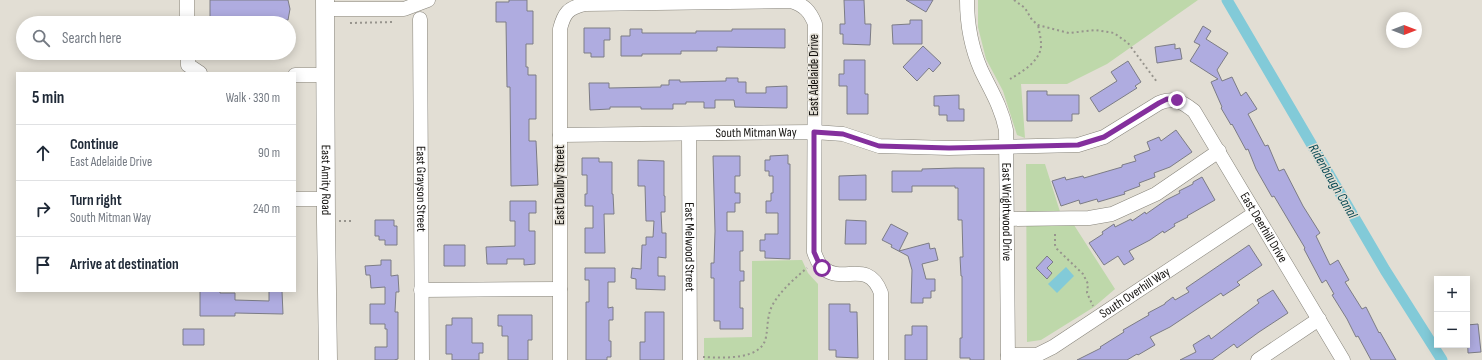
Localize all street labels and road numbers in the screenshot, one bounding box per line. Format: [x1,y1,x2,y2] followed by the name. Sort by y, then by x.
[806,34,822,116] street label: East Adelaide Drive
[715,124,797,141] street label: South Mitman Way
[318,145,334,215] street label: East Amity Road
[552,145,568,225] street label: East Daulby Street
[413,146,429,232] street label: East Grayson Street
[998,163,1015,261] street label: East Wrightwood Drive
[1237,189,1291,266] street label: East Deerhill Drive
[681,202,698,292] street label: East Melwood Street
[1096,264,1173,322] street label: South Overhill Way

